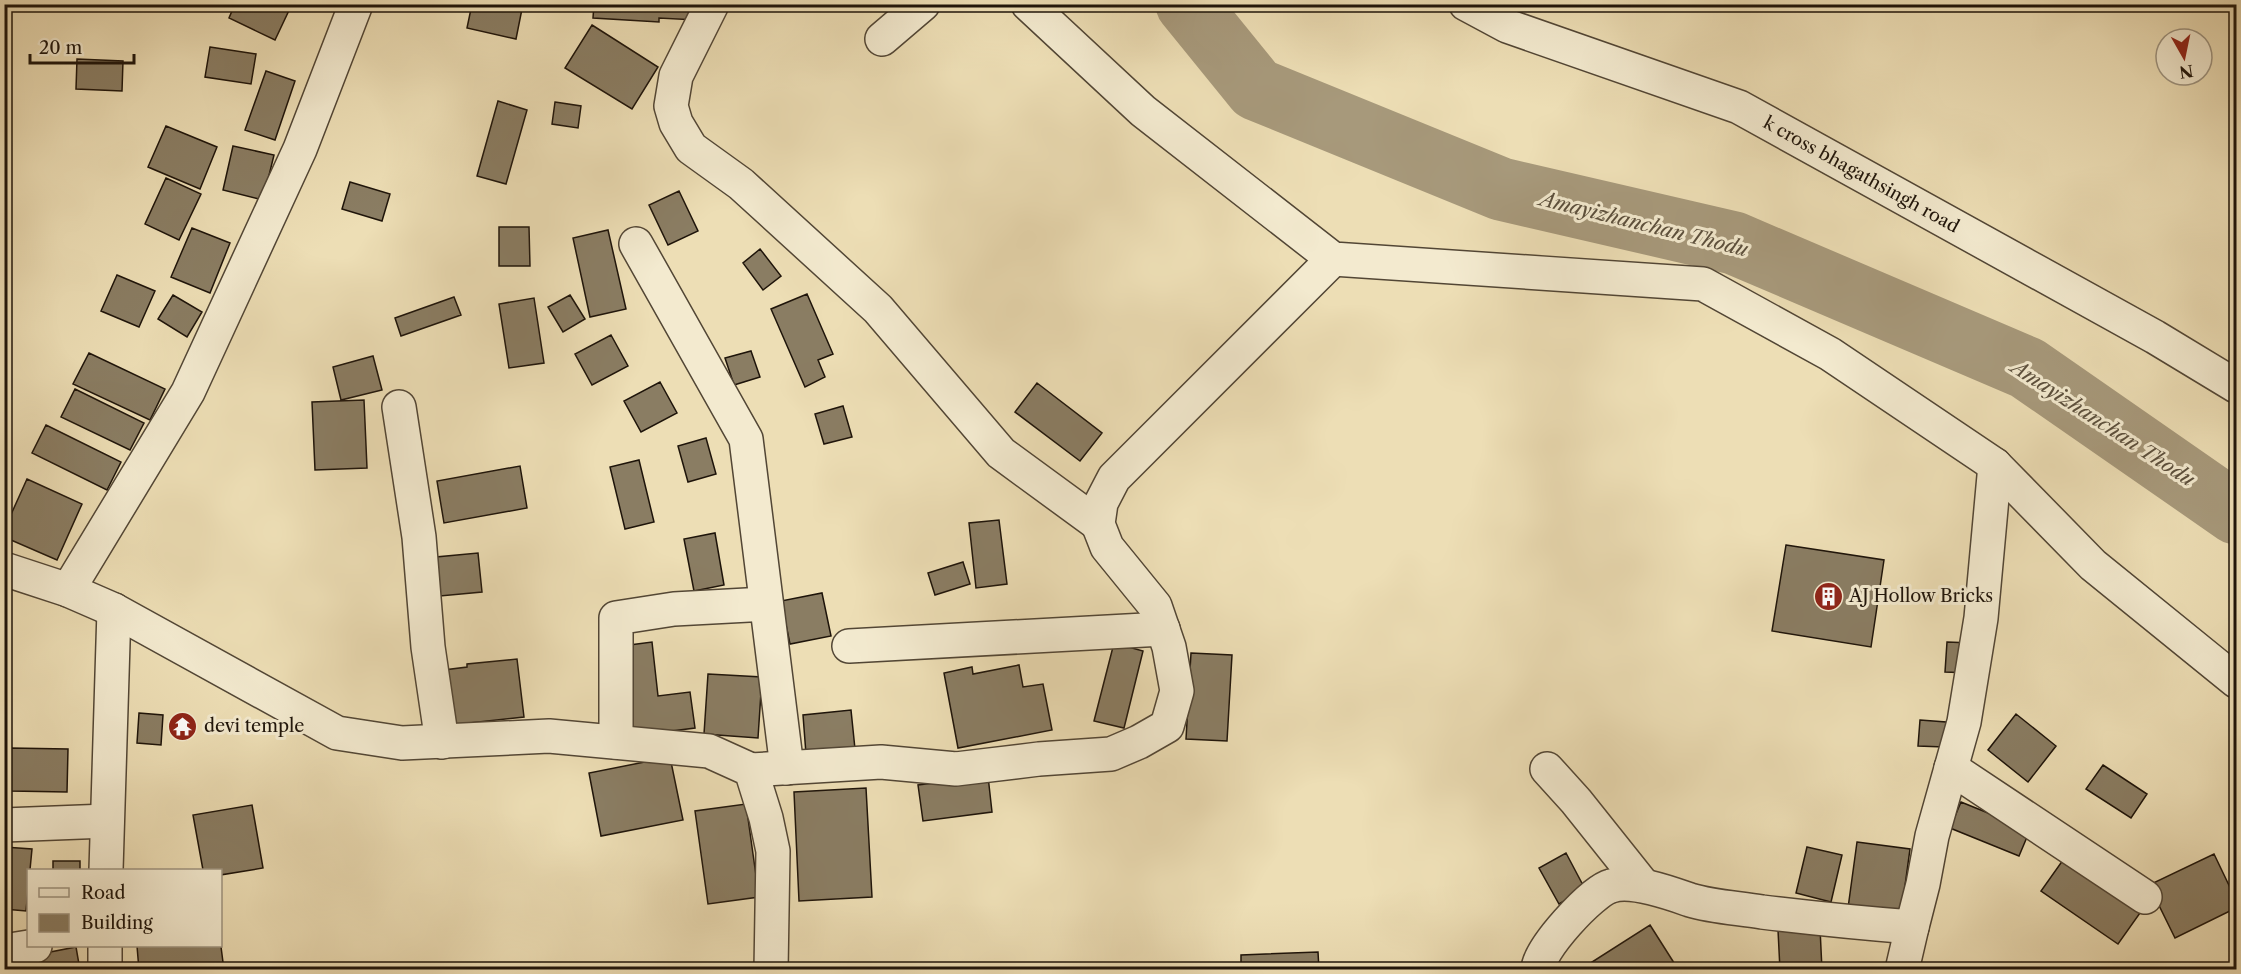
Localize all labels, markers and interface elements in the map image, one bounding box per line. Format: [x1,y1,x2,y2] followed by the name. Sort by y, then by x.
[30,27,134,65] scale bar
[2154,27,2214,87] north arrow
[39,37,83,59] text: 20 m
[2178,61,2195,83] text: N
[1759,112,1963,238] street label: k cross bhagathsingh road
[1535,186,1751,262] water label: Amayizhanchan Thodu
[2004,353,2199,491] water label: Amayizhanchan Thodu
[1812,580,1844,612] building icon: AJ Hollow Bricks
[1848,585,1993,607] place label: AJ Hollow Bricks
[167,710,199,742] temple icon: devi temple
[204,715,304,737] place label: devi temple
[27,869,222,947] legend
[81,882,126,904] text: Road
[81,912,153,934] text: Building

